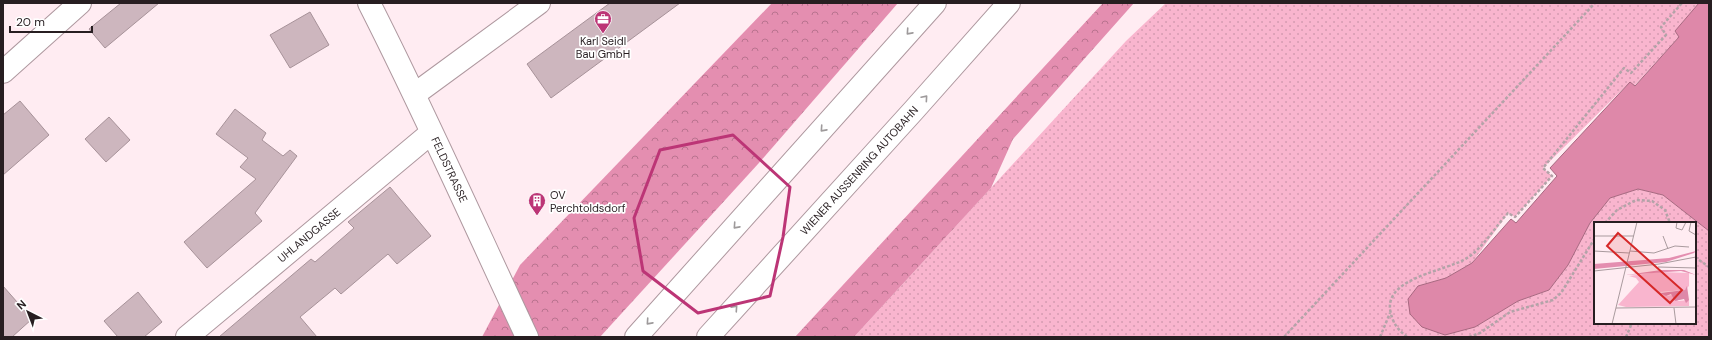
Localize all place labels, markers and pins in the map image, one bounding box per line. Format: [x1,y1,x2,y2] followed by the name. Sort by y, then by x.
[593,9,613,34] office icon: Karl Seidl Bau GmbH
[576,34,630,61] place label: Karl Seidl Bau GmbH
[550,188,626,215] place label: OV Perchtoldsdorf
[527,191,547,216] building icon: OV Perchtoldsdorf

